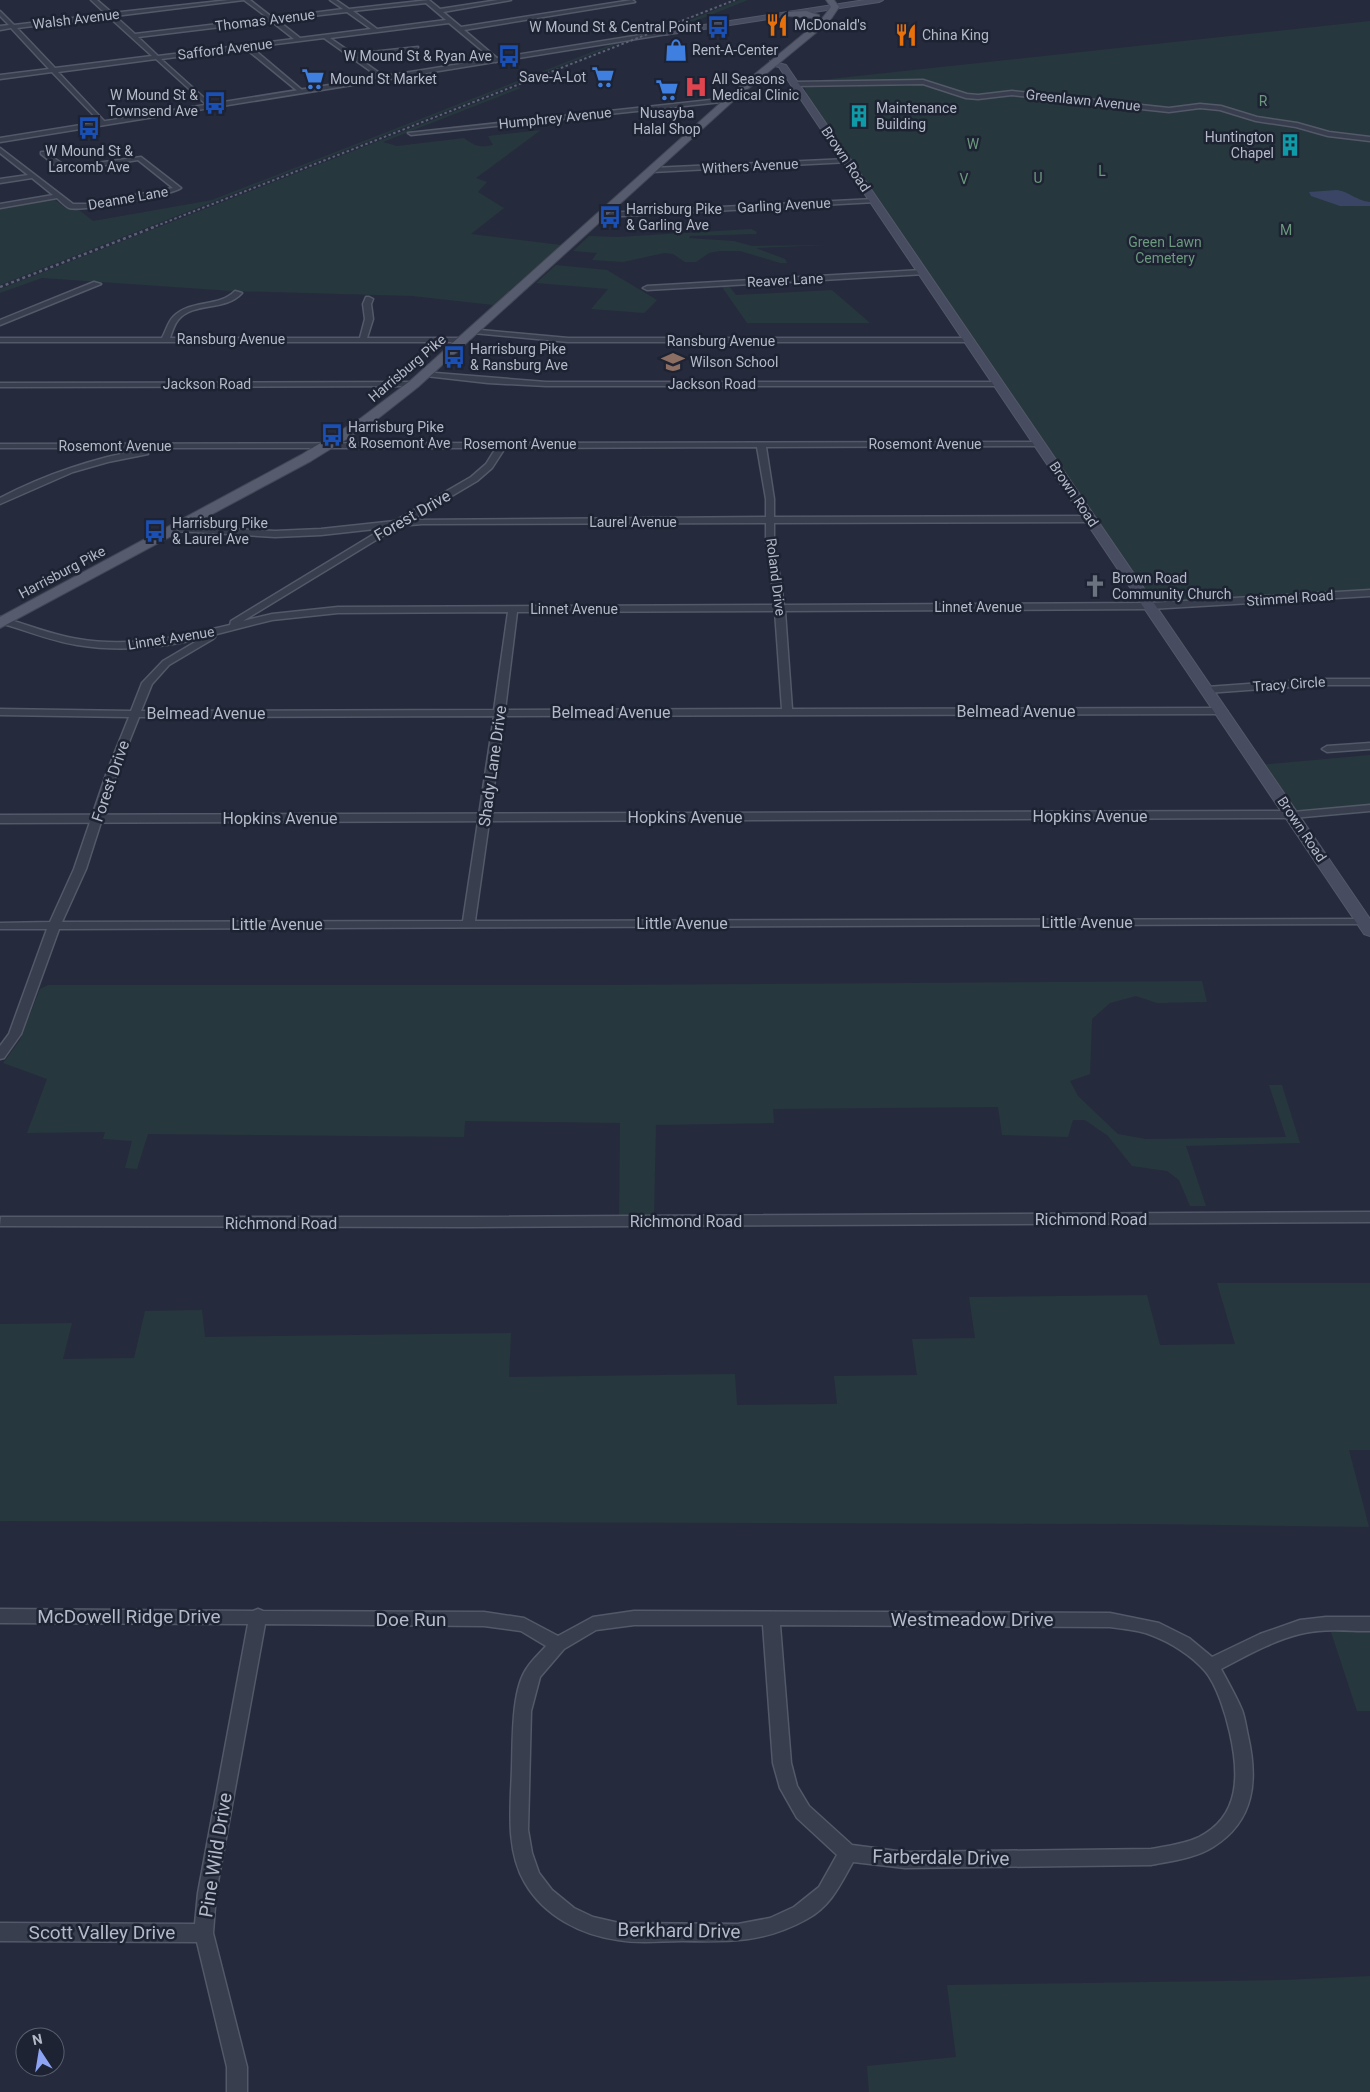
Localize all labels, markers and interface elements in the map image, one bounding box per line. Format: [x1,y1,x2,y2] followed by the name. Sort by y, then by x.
[32,6,120,32] street label: Walsh Avenue
[214,6,316,34] street label: Thomas Avenue
[764,12,790,38] restaurant icon: McDonald's
[705,14,731,40] bus stop icon: W Mound St & Central Point
[794,17,867,33] place label: McDonald's
[529,19,701,35] place label: W Mound St & Central Point
[893,22,919,48] restaurant icon: China King
[922,27,989,43] place label: China King
[177,35,273,63] street label: Safford Avenue
[663,37,689,63] shop icon: Rent-A-Center
[692,42,779,58] place label: Rent-A-Center
[496,43,522,69] bus stop icon: W Mound St & Ryan Ave
[344,48,492,64] place label: W Mound St & Ryan Ave
[590,64,616,90] supermarket icon: Save-A-Lot
[300,66,326,92] supermarket icon: Mound St Market
[519,69,586,85] place label: Save-A-Lot
[330,71,437,87] place label: Mound St Market
[712,71,799,103] place label: All Seasons Medical Clinic
[683,74,709,100] hospital icon: All Seasons Medical Clinic
[654,77,680,103] supermarket icon: Nusayba Halal Shop
[1025,86,1141,114] street label: Greenlawn Avenue
[107,87,198,119] place label: W Mound St & Townsend Ave
[202,90,228,116] bus stop icon: W Mound St & Townsend Ave
[1259,93,1268,109] park label: R
[876,100,957,132] place label: Maintenance Building
[846,103,872,129] building icon: Maintenance Building
[498,104,612,132] street label: Humphrey Avenue
[633,105,701,137] place label: Nusayba Halal Shop
[76,115,102,141] bus stop icon: W Mound St & Larcomb Ave
[818,123,874,195] street label: Brown Road
[1205,129,1274,161] place label: Huntington Chapel
[1277,132,1303,158] building icon: Huntington Chapel
[967,136,980,152] park label: W
[45,143,133,175] place label: W Mound St & Larcomb Ave
[701,155,799,177] street label: Withers Avenue
[1098,163,1106,179] park label: L
[1033,170,1043,186] park label: U
[960,171,969,187] park label: V
[87,183,169,213] street label: Deanne Lane
[737,195,831,215] street label: Garling Avenue
[626,201,722,233] place label: Harrisburg Pike & Garling Ave
[597,204,623,230] bus stop icon: Harrisburg Pike & Garling Ave
[1280,222,1292,238] park label: M
[1128,234,1202,266] park label: Green Lawn Cemetery
[747,270,823,290] street label: Reaver Lane
[177,331,285,347] street label: Ransburg Avenue
[365,331,449,405] street label: Harrisburg Pike
[667,333,775,349] street label: Ransburg Avenue
[470,341,568,373] place label: Harrisburg Pike & Ransburg Ave
[441,344,467,370] bus stop icon: Harrisburg Pike & Ransburg Ave
[660,349,686,375] school or university icon: Wilson School
[690,354,778,370] place label: Wilson School
[163,376,251,392] street label: Jackson Road
[668,376,756,392] street label: Jackson Road
[348,419,450,451] place label: Harrisburg Pike & Rosemont Ave
[319,422,345,448] bus stop icon: Harrisburg Pike & Rosemont Ave
[463,436,577,452] street label: Rosemont Avenue
[868,436,982,452] street label: Rosemont Avenue
[58,438,172,454] street label: Rosemont Avenue
[1046,458,1102,530] street label: Brown Road
[371,486,454,545] street label: Forest Drive
[589,514,677,530] street label: Laurel Avenue
[172,515,268,547] place label: Harrisburg Pike & Laurel Ave
[142,518,168,544] bus stop icon: Harrisburg Pike & Laurel Ave
[763,537,789,617] street label: Roland Drive
[16,542,108,602] street label: Harrisburg Pike
[1112,570,1231,602] place label: Brown Road Community Church
[1082,573,1108,599] church icon: Brown Road Community Church
[1246,587,1334,609] street label: Stimmel Road
[934,599,1022,615] street label: Linnet Avenue
[530,601,618,617] street label: Linnet Avenue
[126,623,216,653] street label: Linnet Avenue
[1252,673,1326,695] street label: Tracy Circle
[957,702,1075,721] street label: Belmead Avenue
[552,703,670,722] street label: Belmead Avenue
[147,704,265,723] street label: Belmead Avenue
[475,704,510,828] street label: Shady Lane Drive
[88,738,133,824] street label: Forest Drive
[1274,793,1330,865] street label: Brown Road
[1033,807,1147,826] street label: Hopkins Avenue
[628,808,742,827] street label: Hopkins Avenue
[223,809,337,828] street label: Hopkins Avenue
[1041,913,1133,932] street label: Little Avenue
[636,914,728,933] street label: Little Avenue
[231,915,323,934] street label: Little Avenue
[1035,1210,1147,1229] street label: Richmond Road
[630,1212,742,1231] street label: Richmond Road
[225,1214,337,1233] street label: Richmond Road
[37,1605,221,1628] street label: McDowell Ridge Drive
[376,1608,446,1631] street label: Doe Run
[891,1608,1053,1631] street label: Westmeadow Drive
[194,1791,237,1919] street label: Pine Wild Drive
[872,1845,1010,1870] street label: Farberdale Drive
[617,1918,741,1943] street label: Berkhard Drive
[29,1921,175,1944] street label: Scott Valley Drive
[15,2027,65,2077] north arrow
[31,2030,44,2048] text: N

